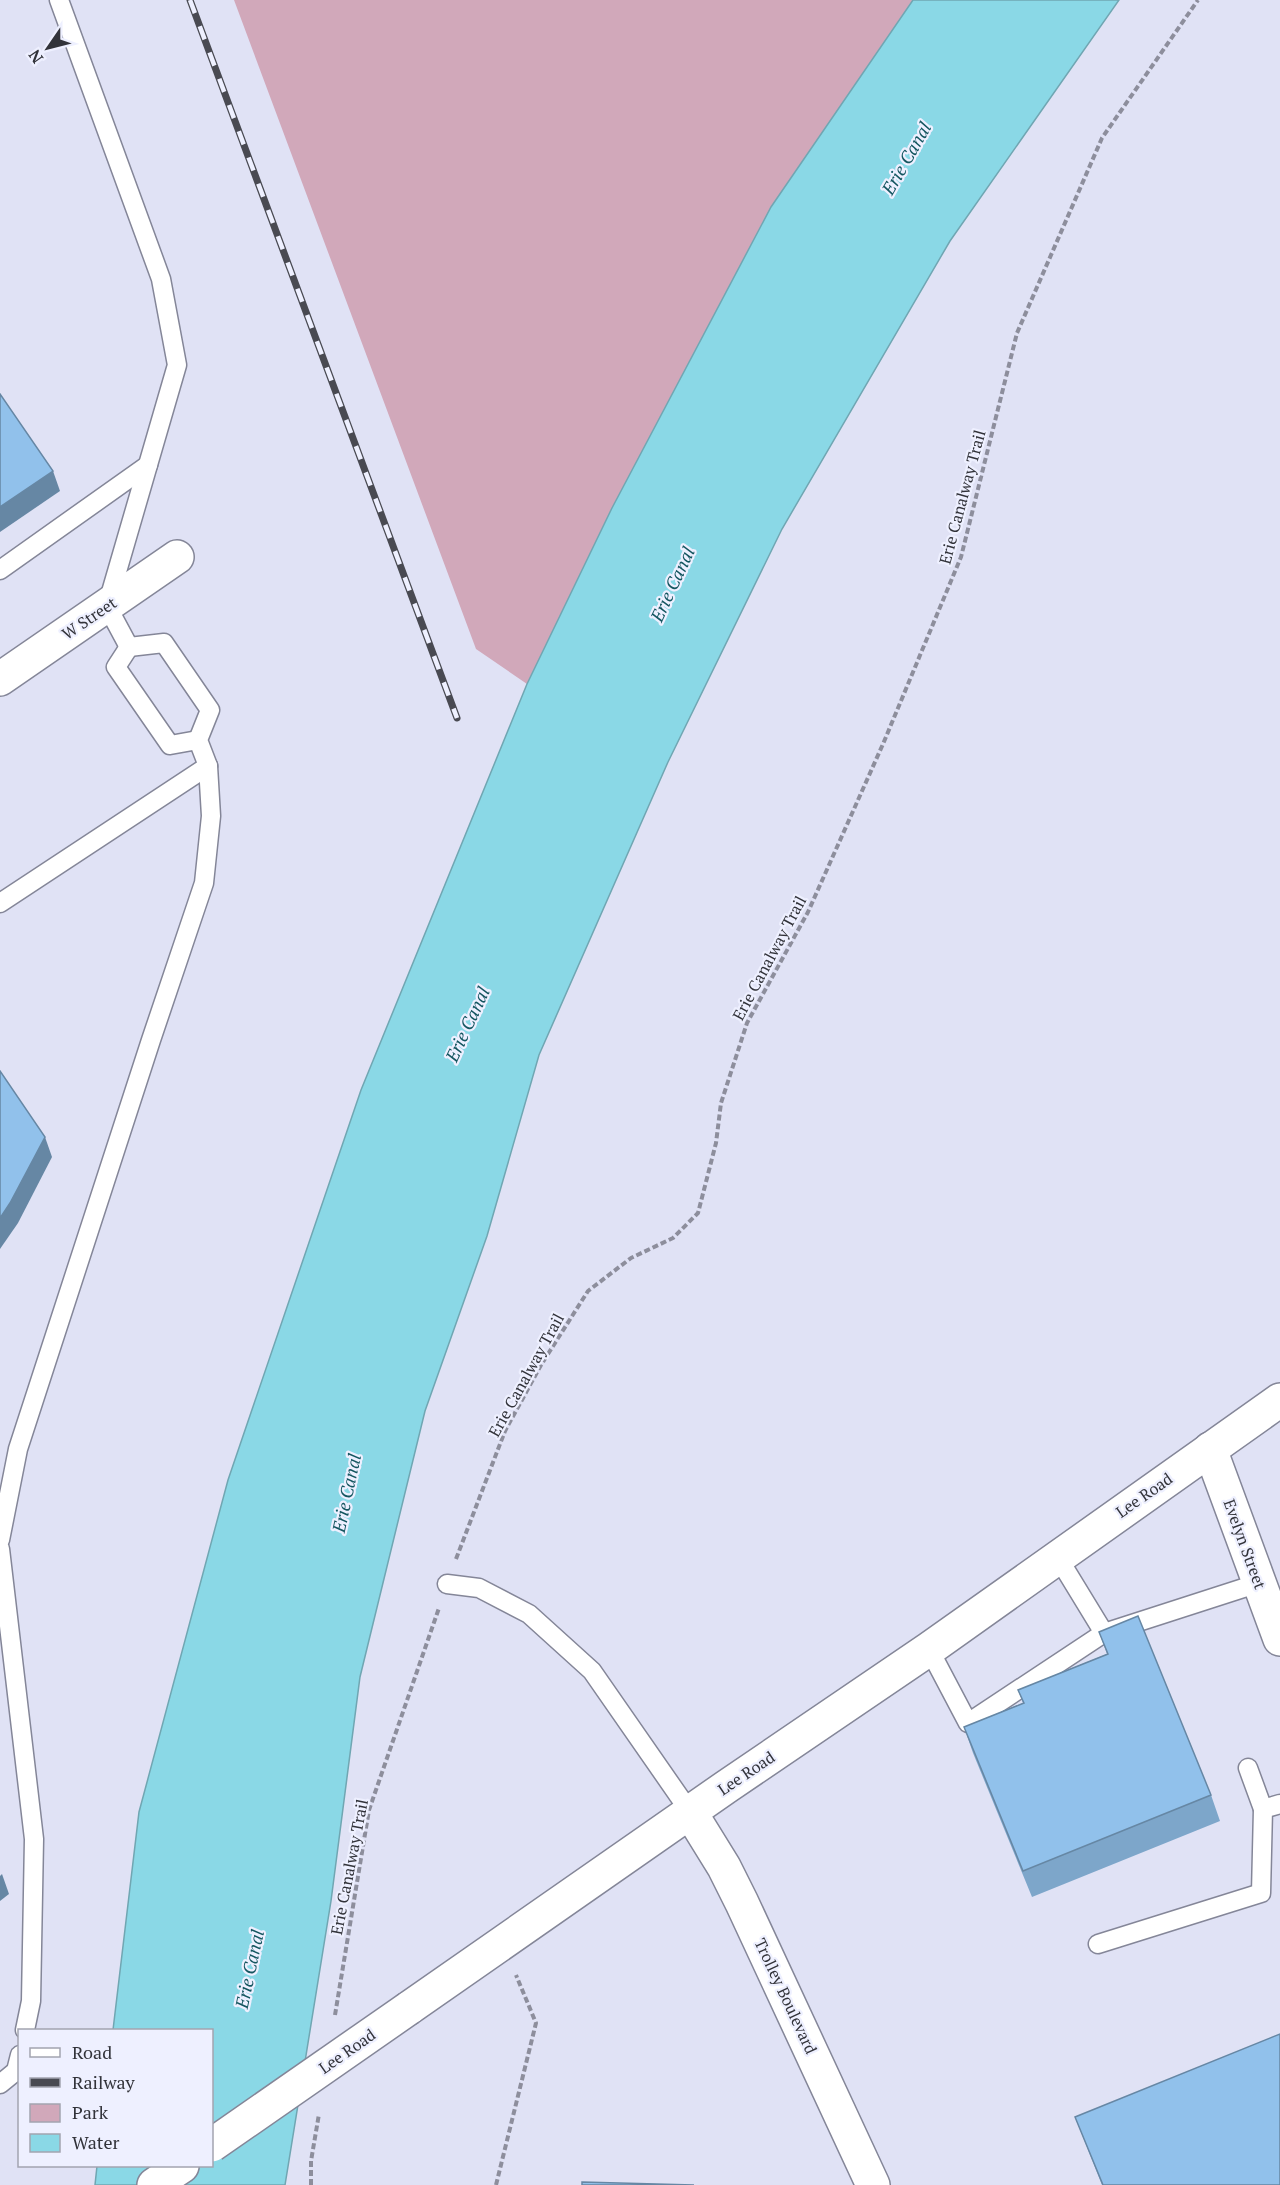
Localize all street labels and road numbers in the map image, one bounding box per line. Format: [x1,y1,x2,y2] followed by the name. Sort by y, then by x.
[934,427,991,566] street label: Erie Canalway Trail
[57,592,121,644] street label: W Street
[727,892,811,1024] street label: Erie Canalway Trail
[483,1309,569,1441] street label: Erie Canalway Trail
[1111,1467,1177,1522] street label: Lee Road
[1219,1496,1271,1592] street label: Evelyn Street
[713,1746,779,1800] street label: Lee Road
[325,1797,373,1937] street label: Erie Canalway Trail
[750,1935,823,2058] street label: Trolley Boulevard
[314,2023,380,2078] street label: Lee Road

